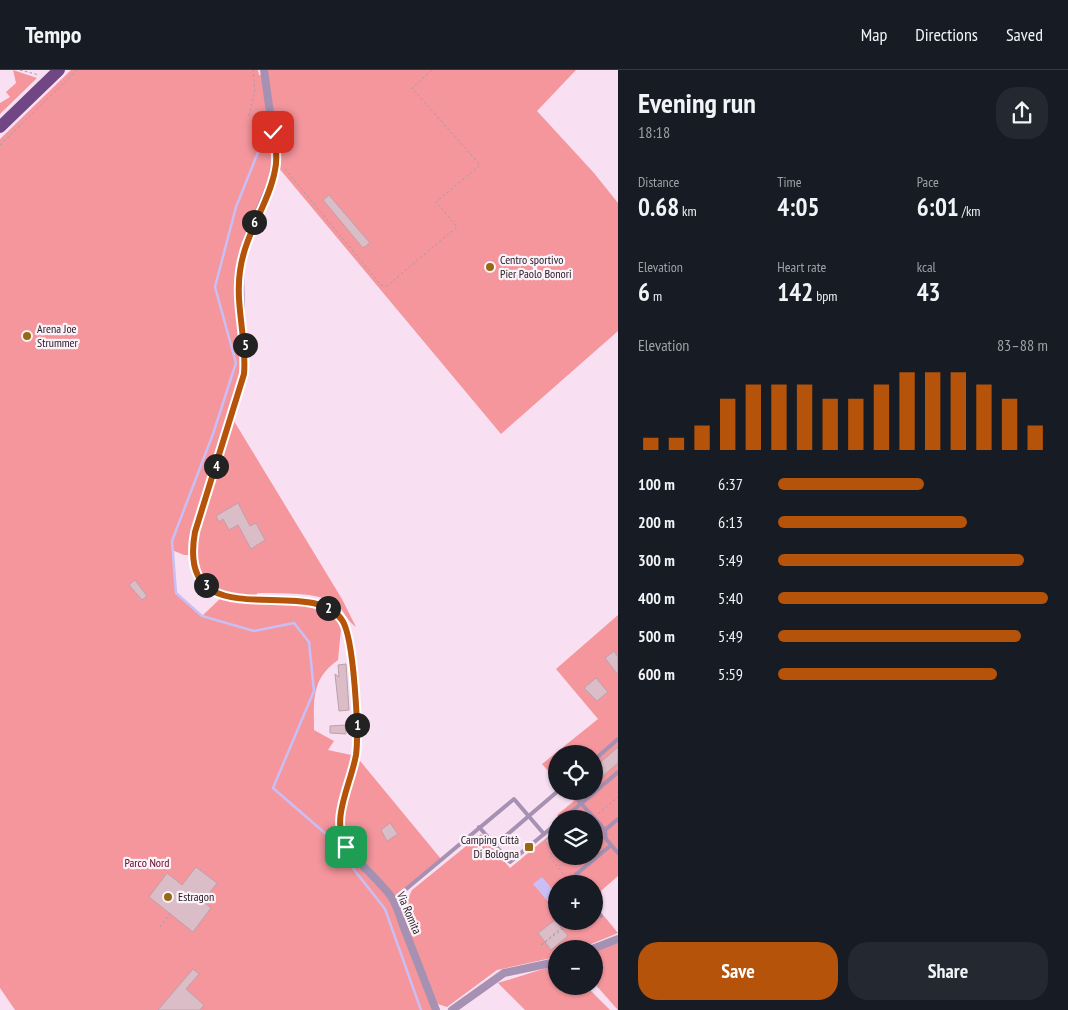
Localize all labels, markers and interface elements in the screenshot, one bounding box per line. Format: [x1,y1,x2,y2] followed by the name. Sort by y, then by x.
[25,19,81,50] text: Tempo
[861,23,887,46] text: Map
[915,23,978,46] text: Directions
[1006,23,1043,46] text: Saved
[638,84,756,121] text: Evening run
[996,87,1048,139] button: share
[252,111,294,153] pin
[259,118,287,146] icon: check
[638,122,670,142] text: 18:18
[638,173,679,191] text: Distance
[777,173,802,191] text: Time
[917,173,939,191] text: Pace
[638,191,679,223] text: 0.68
[777,191,819,223] text: 4:05
[917,191,959,223] text: 6:01
[679,202,697,220] text: km
[959,202,980,220] text: /km
[242,210,266,234] pin: 6
[251,213,258,231] text: 6
[500,252,572,281] place label: Centro sportivo Pier Paolo Bonori
[638,258,683,276] text: Elevation
[777,258,826,276] text: Heart rate
[917,258,936,276] text: kcal
[484,261,496,273] marker: Centro sportivo Pier Paolo Bonori
[638,276,650,308] text: 6
[777,276,813,308] text: 142
[917,276,941,308] text: 43
[650,287,662,305] text: m
[813,287,837,305] text: bpm
[37,321,79,350] place label: Arena Joe Strummer
[21,330,33,342] marker: Arena Joe Strummer
[232,332,258,358] pin: 5
[638,335,689,355] text: Elevation
[997,335,1048,355] text: 83–88 m
[242,336,249,354] text: 5
[204,454,228,478] pin: 4
[213,457,220,475] text: 4
[638,474,675,494] text: 100 m
[718,474,743,494] text: 6:37
[638,512,675,532] text: 200 m
[718,512,743,532] text: 6:13
[638,550,675,570] text: 300 m
[718,550,743,570] text: 5:49
[194,572,218,598] pin: 3
[203,576,210,594] text: 3
[638,588,675,608] text: 400 m
[718,588,743,608] text: 5:40
[316,596,340,620] pin: 2
[325,599,332,617] text: 2
[638,626,675,646] text: 500 m
[718,626,743,646] text: 5:49
[638,664,675,684] text: 600 m
[718,664,743,684] text: 5:59
[344,712,370,738] pin: 1
[354,716,361,734] text: 1
[548,745,603,995] map controls
[548,745,603,800] button: locate
[548,810,603,865] button: layers
[325,826,367,868] pin
[461,832,519,861] place label: Camping Città Di Bologna
[332,833,360,861] icon: arrive
[523,841,535,853] marker: Camping Città Di Bologna
[124,855,170,870] park label: Parco Nord
[548,875,603,930] button: +
[393,888,425,936] street label: Via Romita
[178,889,214,904] place label: Estragon
[162,891,174,903] marker: Estragon
[548,940,603,995] button: −
[638,942,838,1000] button: Save
[848,942,1048,1000] button: Share

